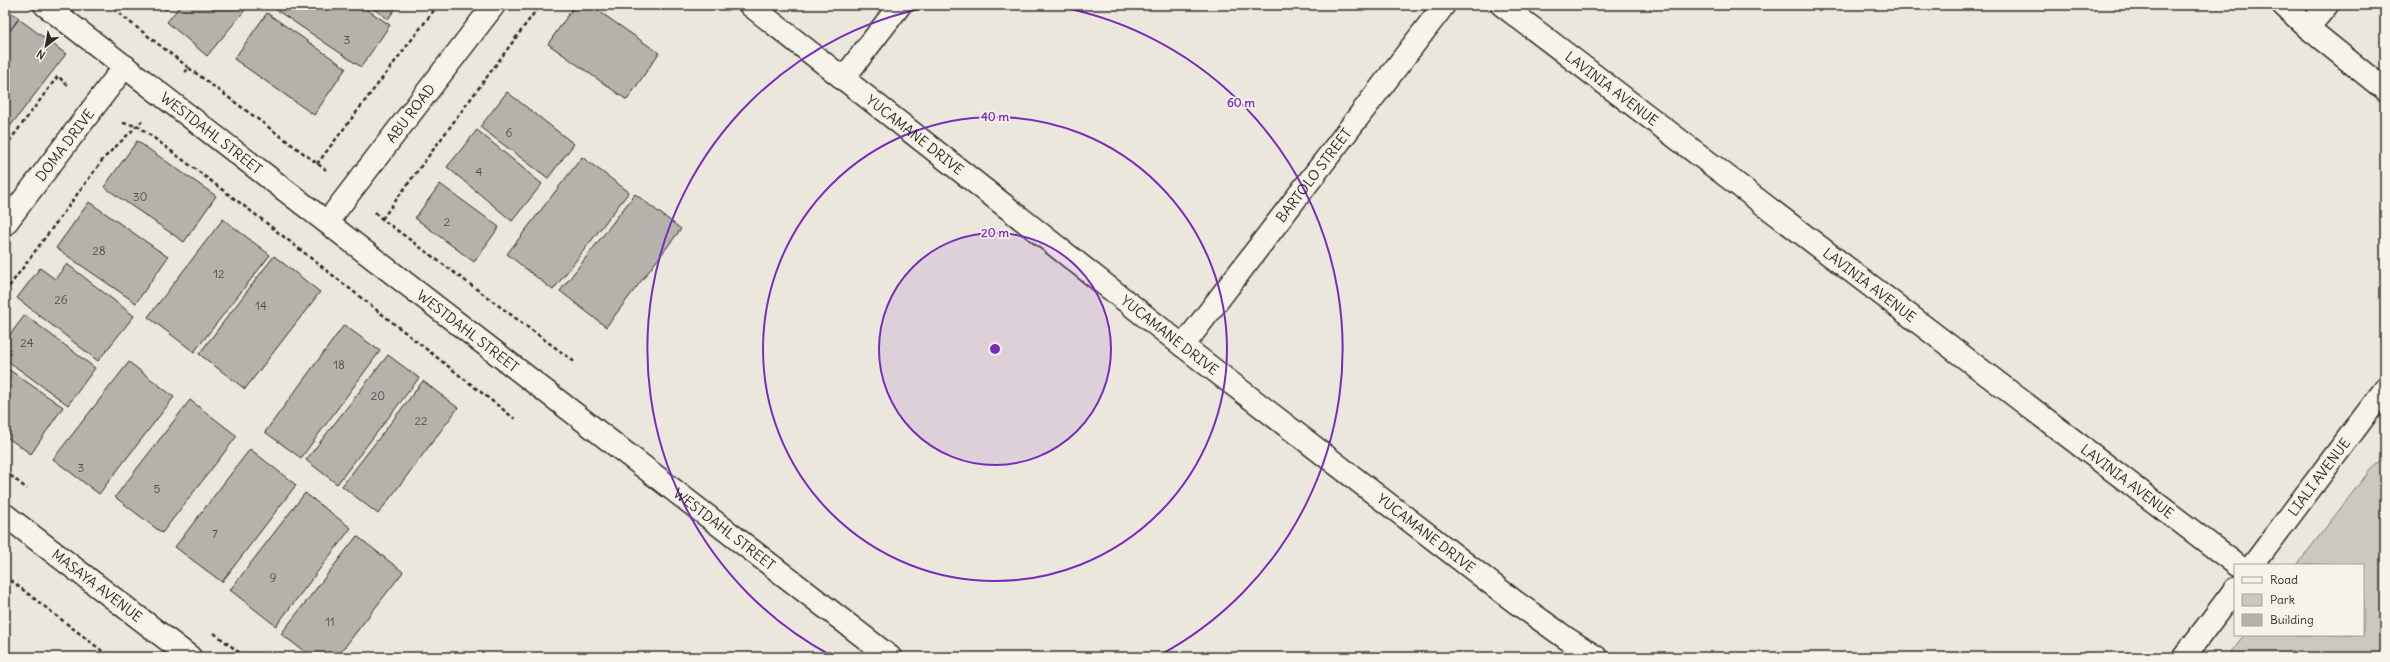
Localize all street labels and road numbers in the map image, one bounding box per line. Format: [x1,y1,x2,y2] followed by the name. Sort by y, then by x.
[1562,47,1662,130] street label: LAVINIA AVENUE
[382,80,439,147] street label: ABU ROAD
[157,88,266,178] street label: WESTDAHL STREET
[863,91,967,179] street label: YUCAMANE DRIVE
[32,105,98,185] street label: DOMA DRIVE
[1272,125,1355,226] street label: BARTOLO STREET
[1819,244,1920,326] street label: LAVINIA AVENUE
[413,286,522,376] street label: WESTDAHL STREET
[1117,291,1222,379] street label: YUCAMANE DRIVE
[2284,434,2354,520] street label: LIALI AVENUE
[2077,440,2177,523] street label: LAVINIA AVENUE
[670,484,779,574] street label: WESTDAHL STREET
[1373,490,1479,577] street label: YUCAMANE DRIVE
[48,545,146,626] street label: MASAYA AVENUE

